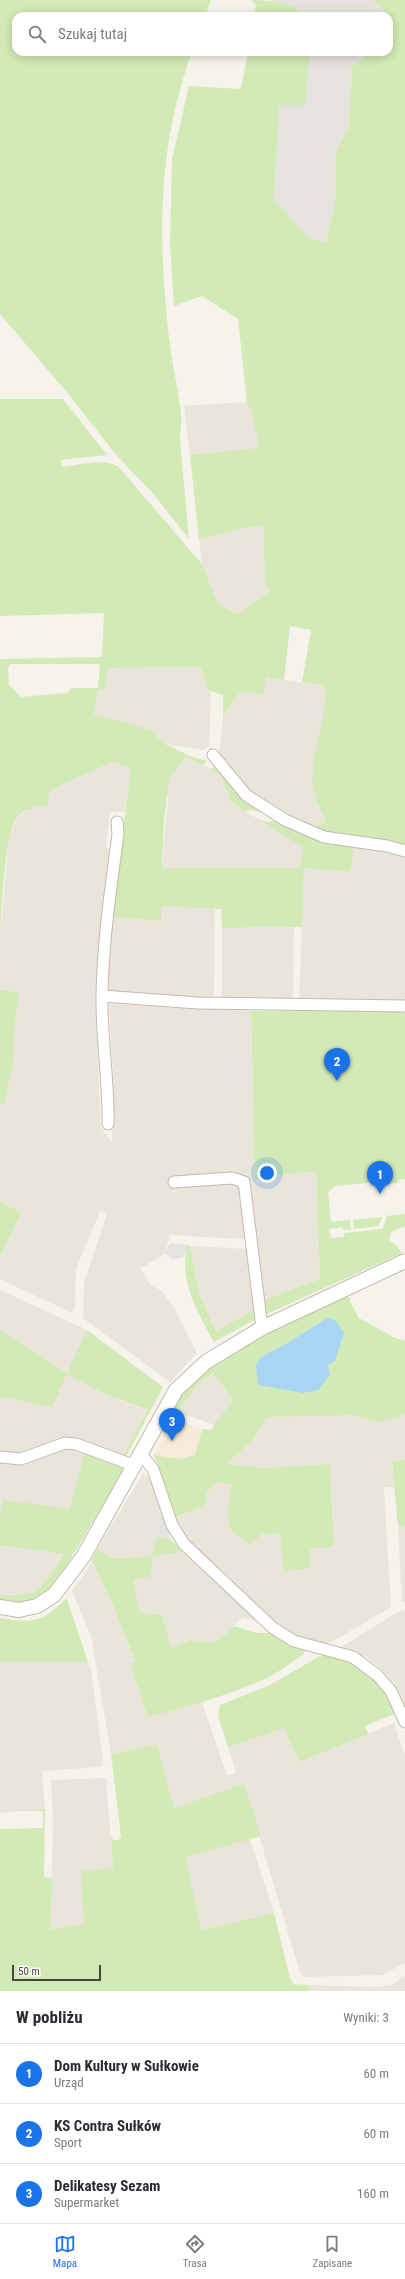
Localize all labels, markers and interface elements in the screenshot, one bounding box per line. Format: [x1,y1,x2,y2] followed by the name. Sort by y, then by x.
[12,12,393,56] search box
[26,23,48,45] icon: search
[58,25,127,43] text: Szukaj tutaj
[324,1048,350,1081] pin: 2
[367,1161,393,1194] pin: 1
[257,1163,277,1183] your location
[159,1408,185,1441] pin: 3
[12,1963,101,1982] scale bar
[18,1965,40,1978] text: 50 m
[16,2007,83,2027] text: W pobliżu
[343,2010,389,2025] text: Wyniki: 3
[54,2057,199,2075] text: Dom Kultury w Sułkowie
[26,2066,32,2081] text: 1
[363,2066,389,2081] text: 60 m
[54,2075,84,2090] text: Urząd
[54,2117,161,2135] text: KS Contra Sułków
[26,2126,32,2141] text: 2
[363,2126,389,2141] text: 60 m
[54,2135,82,2150] text: Sport
[54,2177,160,2195] text: Delikatesy Sezam
[26,2186,32,2201] text: 3
[357,2186,389,2201] text: 160 m
[54,2195,119,2210] text: Supermarket
[53,2233,77,2270] tab: Mapa
[183,2233,207,2270] tab: Trasa
[312,2233,352,2270] tab: Zapisane

